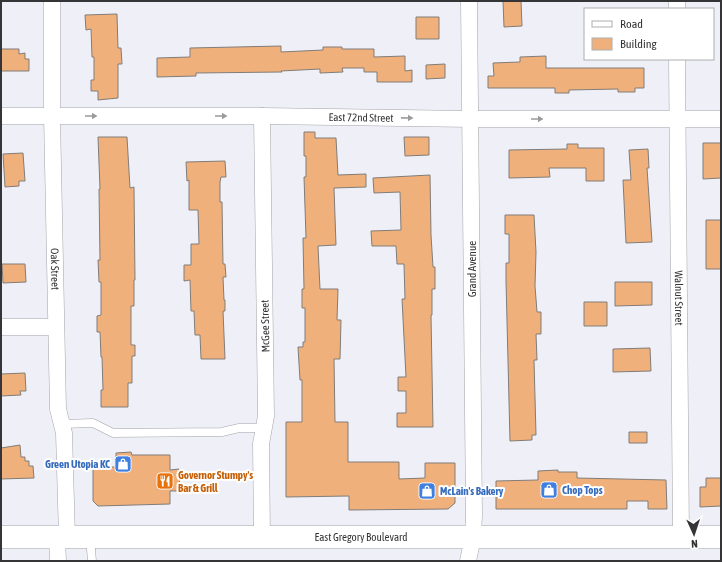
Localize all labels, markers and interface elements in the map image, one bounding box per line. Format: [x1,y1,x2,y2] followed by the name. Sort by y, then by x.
[584,8,714,60] legend
[620,17,643,31] text: Road
[620,37,658,51] text: Building
[328,111,394,124] street label: East 72nd Street
[85,113,98,119] one-way arrow
[215,113,228,119] one-way arrow
[401,115,414,121] one-way arrow
[531,116,544,122] one-way arrow
[466,241,478,297] street label: Grand Avenue
[49,248,62,290] street label: Oak Street
[673,270,685,326] street label: Walnut Street
[259,299,271,353] street label: McGee Street
[113,454,133,474] shop icon: Green Utopia KC
[45,458,110,470] place label: Green Utopia KC
[178,469,253,494] place label: Governor Stumpy's Bar & Grill
[155,471,175,491] restaurant icon: Governor Stumpy's Bar & Grill
[539,480,559,500] shop icon: Chop Tops
[417,481,437,501] shop icon: McLain's Bakery
[562,484,603,496] place label: Chop Tops
[440,485,504,497] place label: McLain's Bakery
[674,514,714,554] north arrow
[315,531,407,543] street label: East Gregory Boulevard
[691,538,698,550] text: N

